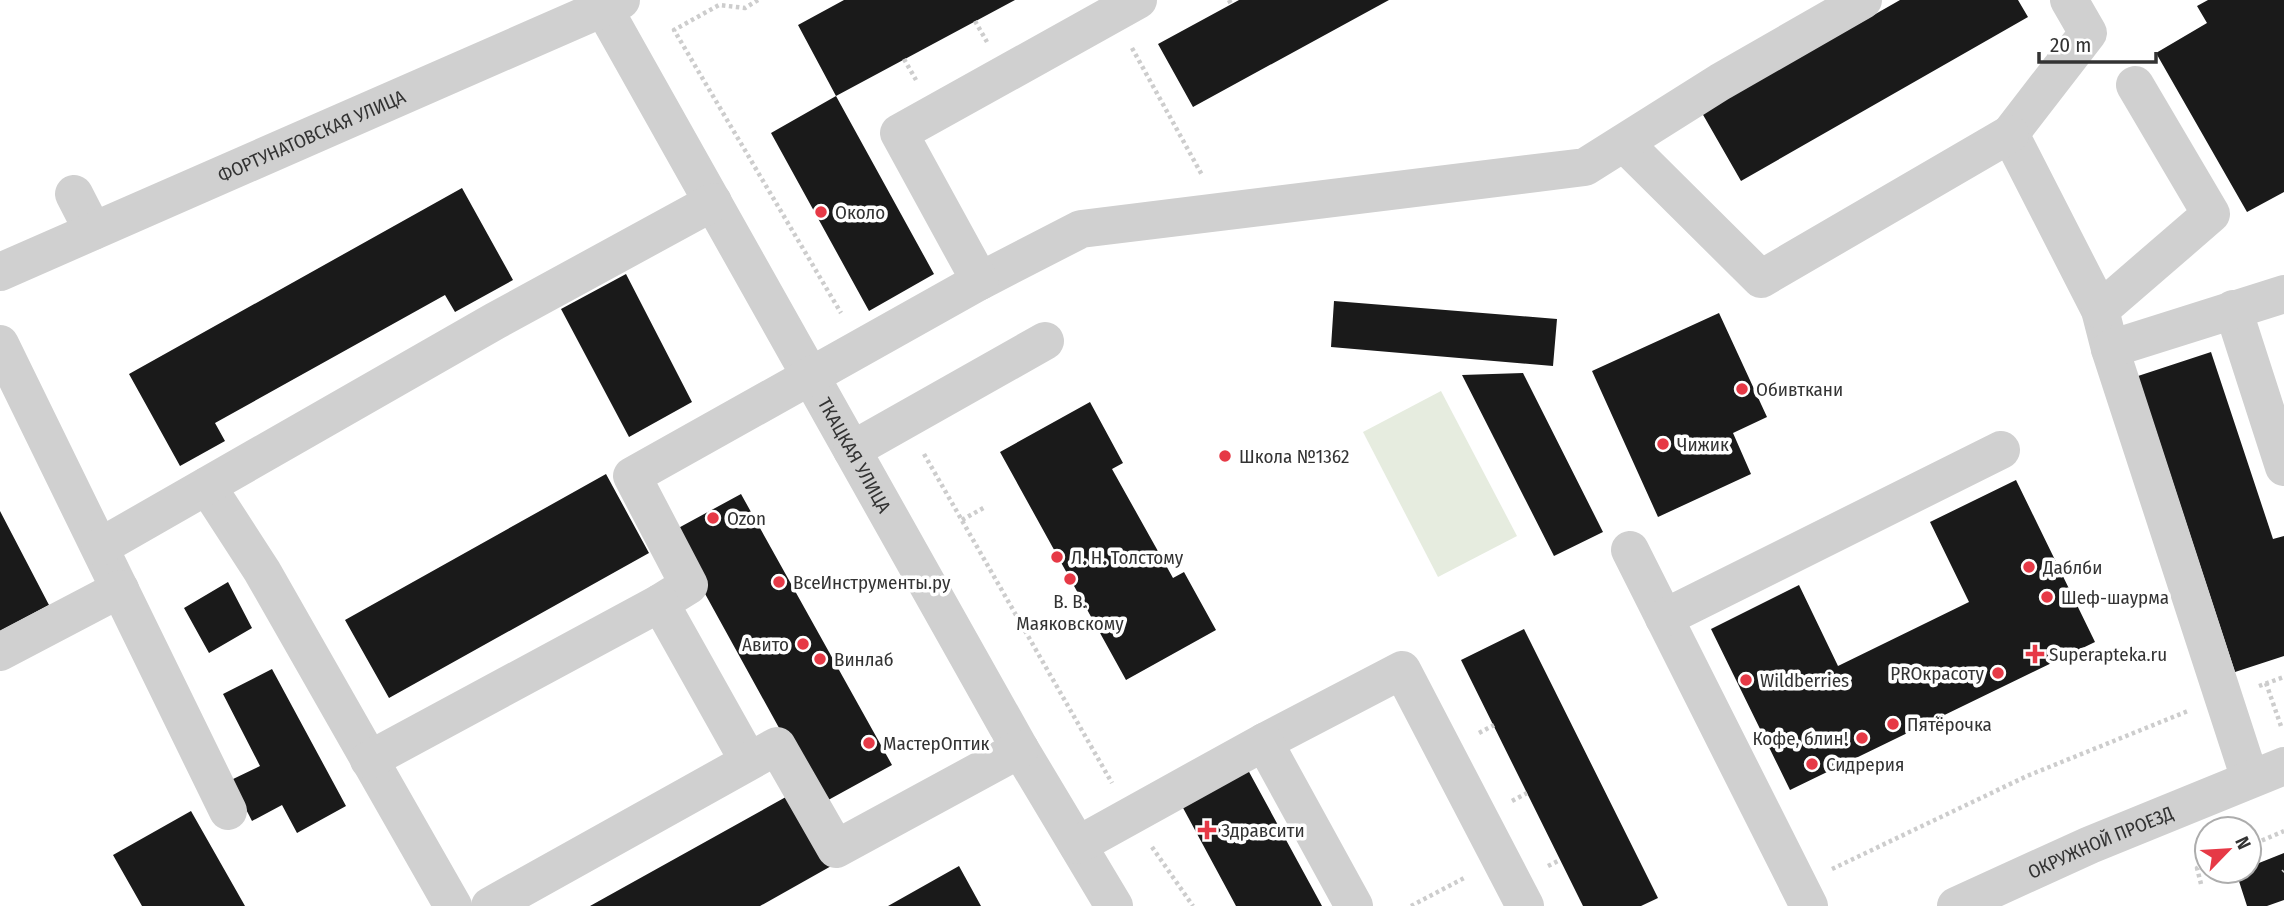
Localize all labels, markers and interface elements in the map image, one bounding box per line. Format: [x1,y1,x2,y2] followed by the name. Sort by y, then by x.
[2039,21,2156,65] scale bar
[2050,32,2091,58] text: 20 m
[214,84,409,187] street label: ФОРТУНАТОВСКАЯ УЛИЦА
[835,201,885,224] place label: Около
[813,204,829,220] marker: Около
[1756,378,1843,401] place label: Обивткани
[1734,381,1750,397] marker: Обивткани
[813,393,896,517] street label: ТКАЦКАЯ УЛИЦА
[1677,433,1729,456] place label: Чижик
[1655,436,1671,452] marker: Чижик
[1239,445,1349,468] place label: Школа №1362
[1217,448,1233,464] marker: Школа №1362
[727,507,766,530] place label: Ozon
[705,510,721,526] marker: Ozon
[1071,546,1184,569] place label: Л. Н. Толстому
[1049,549,1065,565] marker: Л. Н. Толстому
[2042,556,2102,579] place label: Даблби
[2021,559,2037,575] marker: Даблби
[793,571,951,594] place label: ВсеИнструменты.ру
[1062,571,1078,587] marker: В. В. Маяковскому
[771,574,787,590] marker: ВсеИнструменты.ру
[2061,586,2169,609] place label: Шеф-шаурма
[2039,589,2055,605] marker: Шеф-шаурма
[1016,590,1124,635] place label: В. В. Маяковскому
[742,633,789,656] place label: Авито
[795,636,811,652] marker: Авито
[2049,643,2167,666] place label: Superapteka.ru
[2027,646,2043,662] marker: Superapteka.ru
[834,648,894,671] place label: Винлаб
[812,651,828,667] marker: Винлаб
[1890,662,1985,685] place label: PROкрасоту
[1990,665,2006,681] marker: PROкрасоту
[1760,669,1849,692] place label: Wildberries
[1738,672,1754,688] marker: Wildberries
[1907,713,1992,736] place label: Пятёрочка
[1885,716,1901,732] marker: Пятёрочка
[1752,727,1848,750] place label: Кофе, блин!
[1854,730,1870,746] marker: Кофе, блин!
[883,732,990,755] place label: МастерОптик
[861,735,877,751] marker: МастерОптик
[1826,753,1904,776] place label: Сидрерия
[1804,756,1820,772] marker: Сидрерия
[2024,801,2177,883] street label: ОКРУЖНОЙ ПРОЕЗД
[2193,815,2263,885] north arrow
[1221,819,1305,842] place label: Здравсити
[1199,822,1215,838] marker: Здравсити
[2230,833,2256,853] text: N

